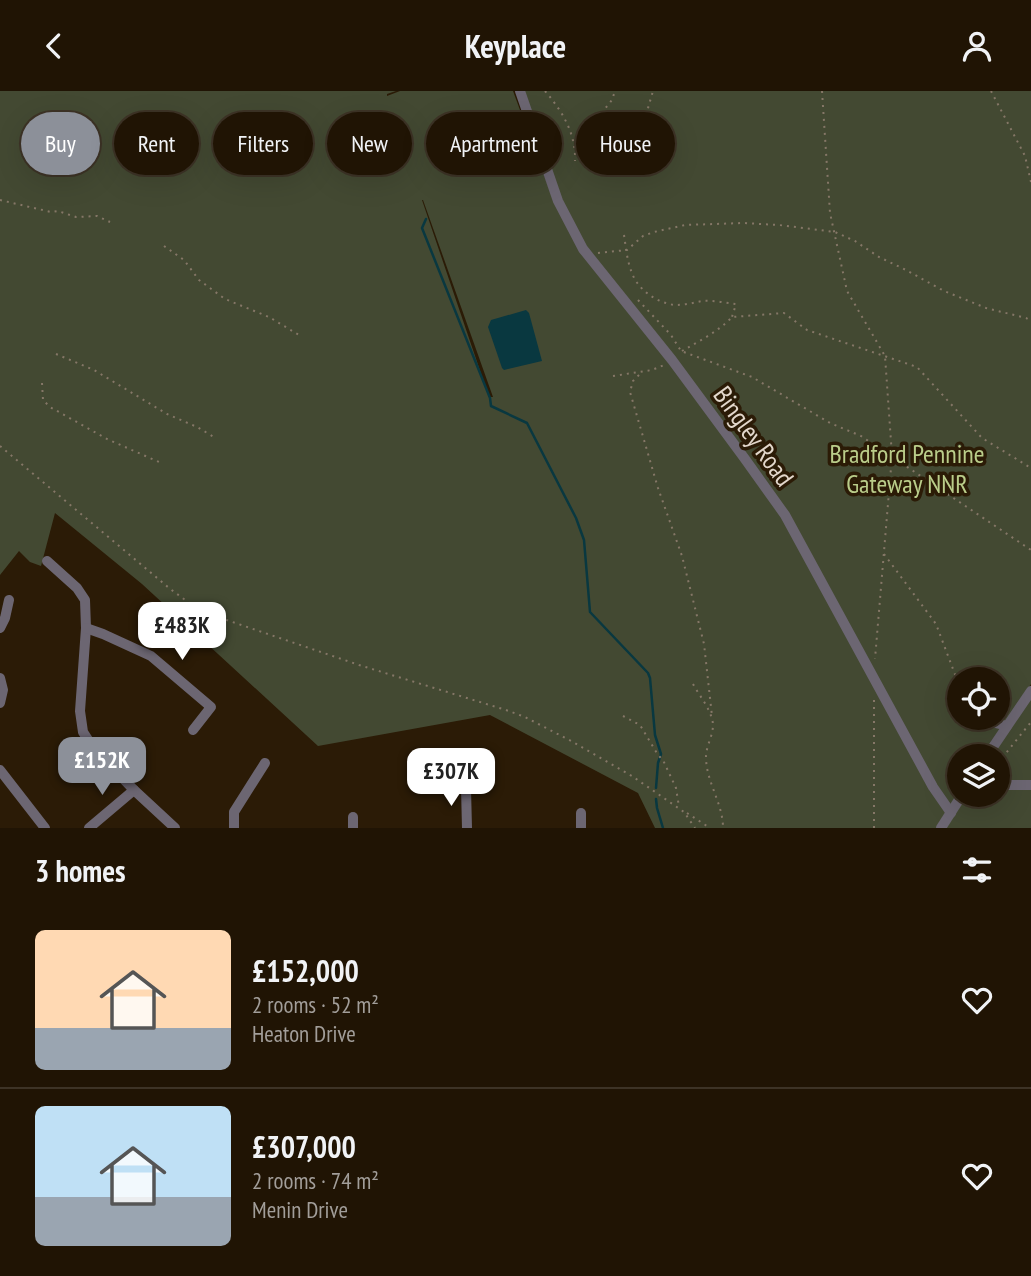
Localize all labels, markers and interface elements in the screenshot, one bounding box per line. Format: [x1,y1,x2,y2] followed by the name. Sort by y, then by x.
[465,25,566,67] text: Keyplace
[35,27,73,65] icon: back
[958,27,996,65] icon: person
[21,112,100,175] chip: Buy
[114,112,199,175] chip: Rent
[213,112,313,175] chip: Filters
[327,112,412,175] chip: New
[426,112,562,175] chip: Apartment
[576,112,675,175] chip: House
[707,379,801,493] street label: Bingley Road
[830,437,984,500] park label: Bradford Pennine Gateway NNR
[133,603,231,662] pin: £483K
[154,610,210,639] text: £483K
[947,667,1010,807] map controls
[947,667,1010,730] button: locate
[53,737,151,797] pin: £152K
[947,744,1010,807] button: layers
[74,745,130,774] text: £152K
[402,749,500,808] pin: £307K
[423,756,479,785] text: £307K
[35,851,126,890] text: 3 homes
[958,851,996,889] icon: filters
[252,951,359,990] text: £152,000
[91,958,175,1042] icon: home
[958,981,996,1019] icon: heart
[252,990,379,1019] text: 2 rooms · 52 m²
[252,1019,356,1048] text: Heaton Drive
[252,1127,356,1166] text: £307,000
[91,1134,175,1218] icon: home
[958,1157,996,1195] icon: heart
[252,1166,379,1195] text: 2 rooms · 74 m²
[252,1195,348,1224] text: Menin Drive

